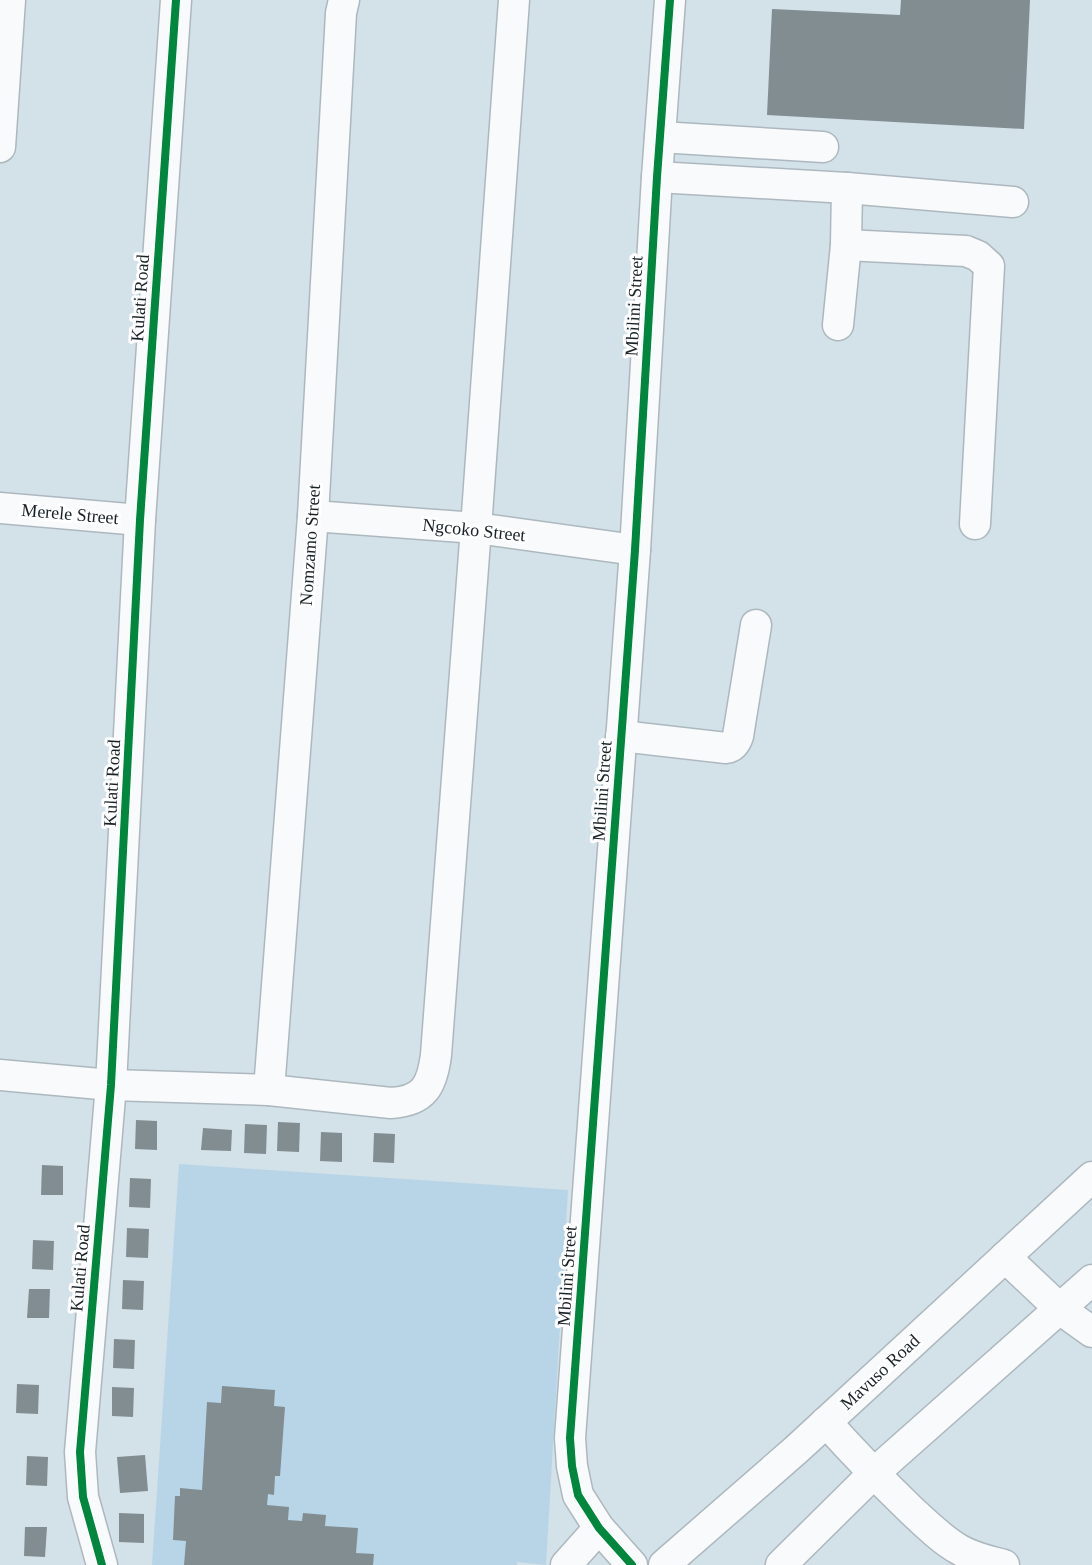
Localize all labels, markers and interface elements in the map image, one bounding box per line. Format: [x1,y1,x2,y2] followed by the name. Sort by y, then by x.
[127,254,153,342] street label: Kulati Road
[621,255,647,357] street label: Mbilini Street
[296,484,324,606] street label: Nomzamo Street
[21,500,119,528] street label: Merele Street
[421,515,527,545] street label: Ngcoko Street
[100,739,124,827] street label: Kulati Road
[589,740,615,842] street label: Mbilini Street
[66,1224,94,1312] street label: Kulati Road
[554,1225,580,1327] street label: Mbilini Street
[836,1330,924,1414] street label: Mavuso Road

